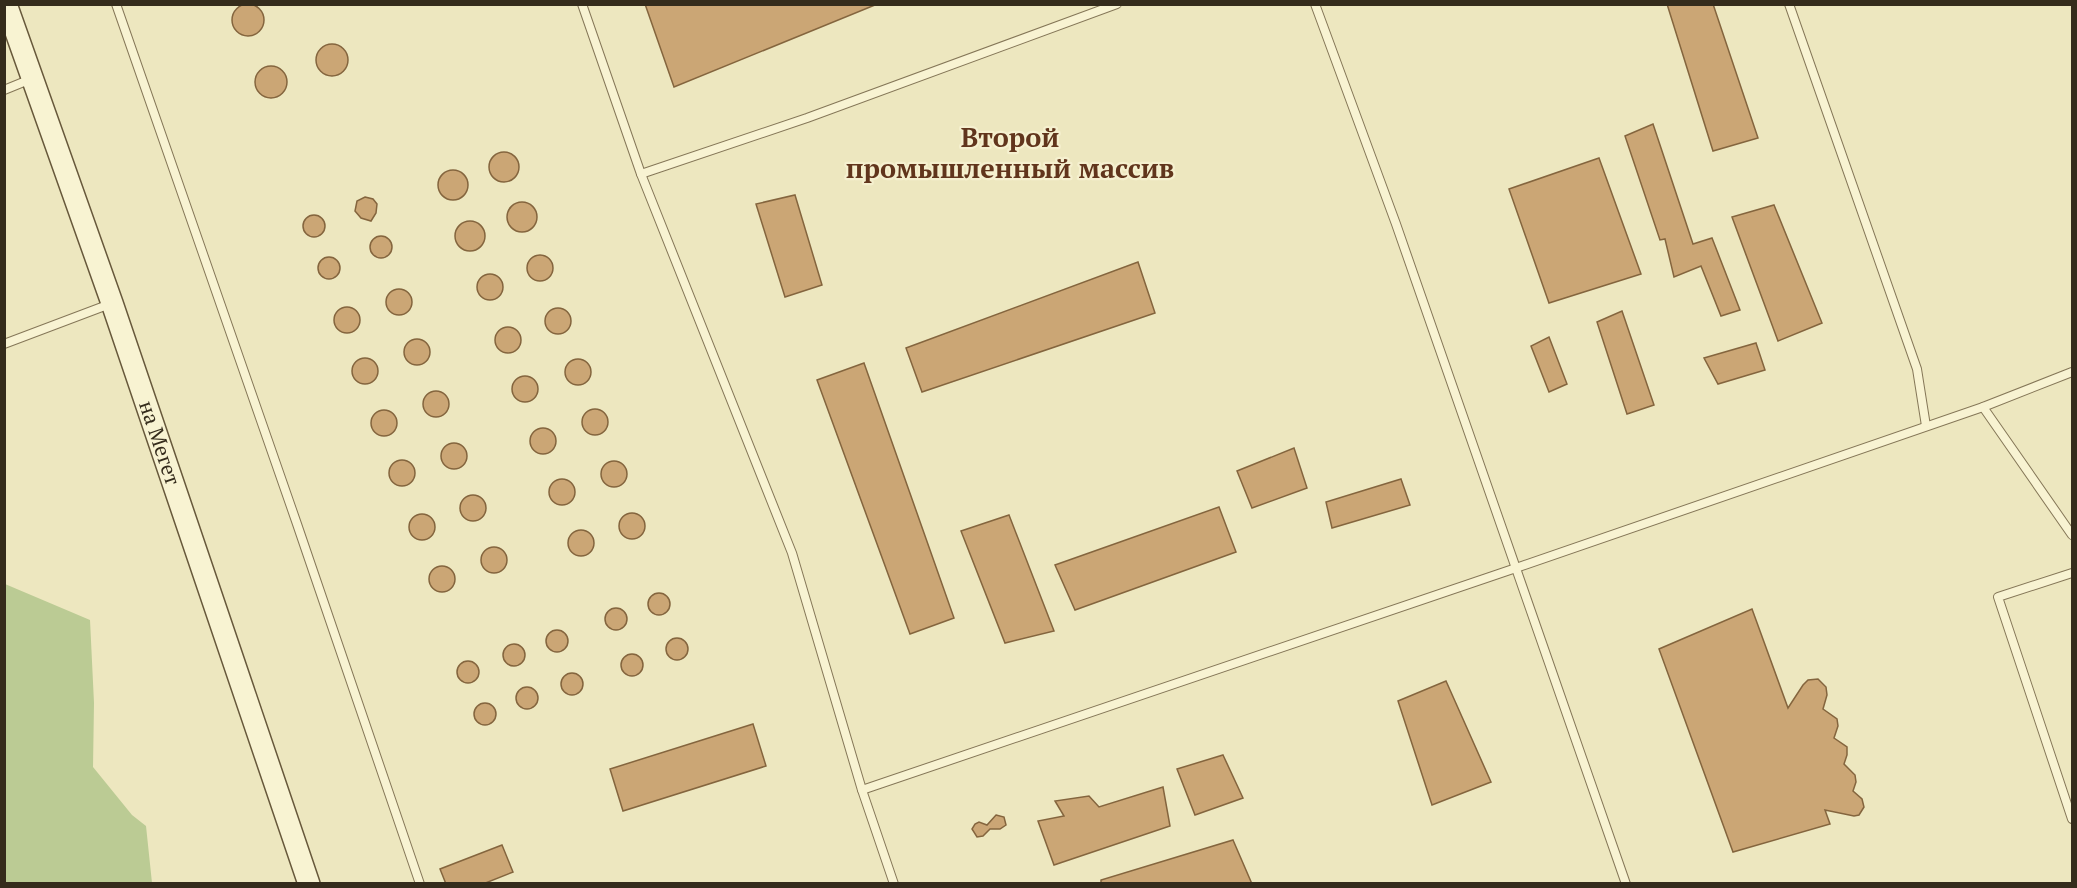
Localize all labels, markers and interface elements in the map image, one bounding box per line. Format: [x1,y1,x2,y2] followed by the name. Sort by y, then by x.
[846,119,1174,186] district label: Второй промышленный массив
[133,397,188,489] street label: на Мегет

